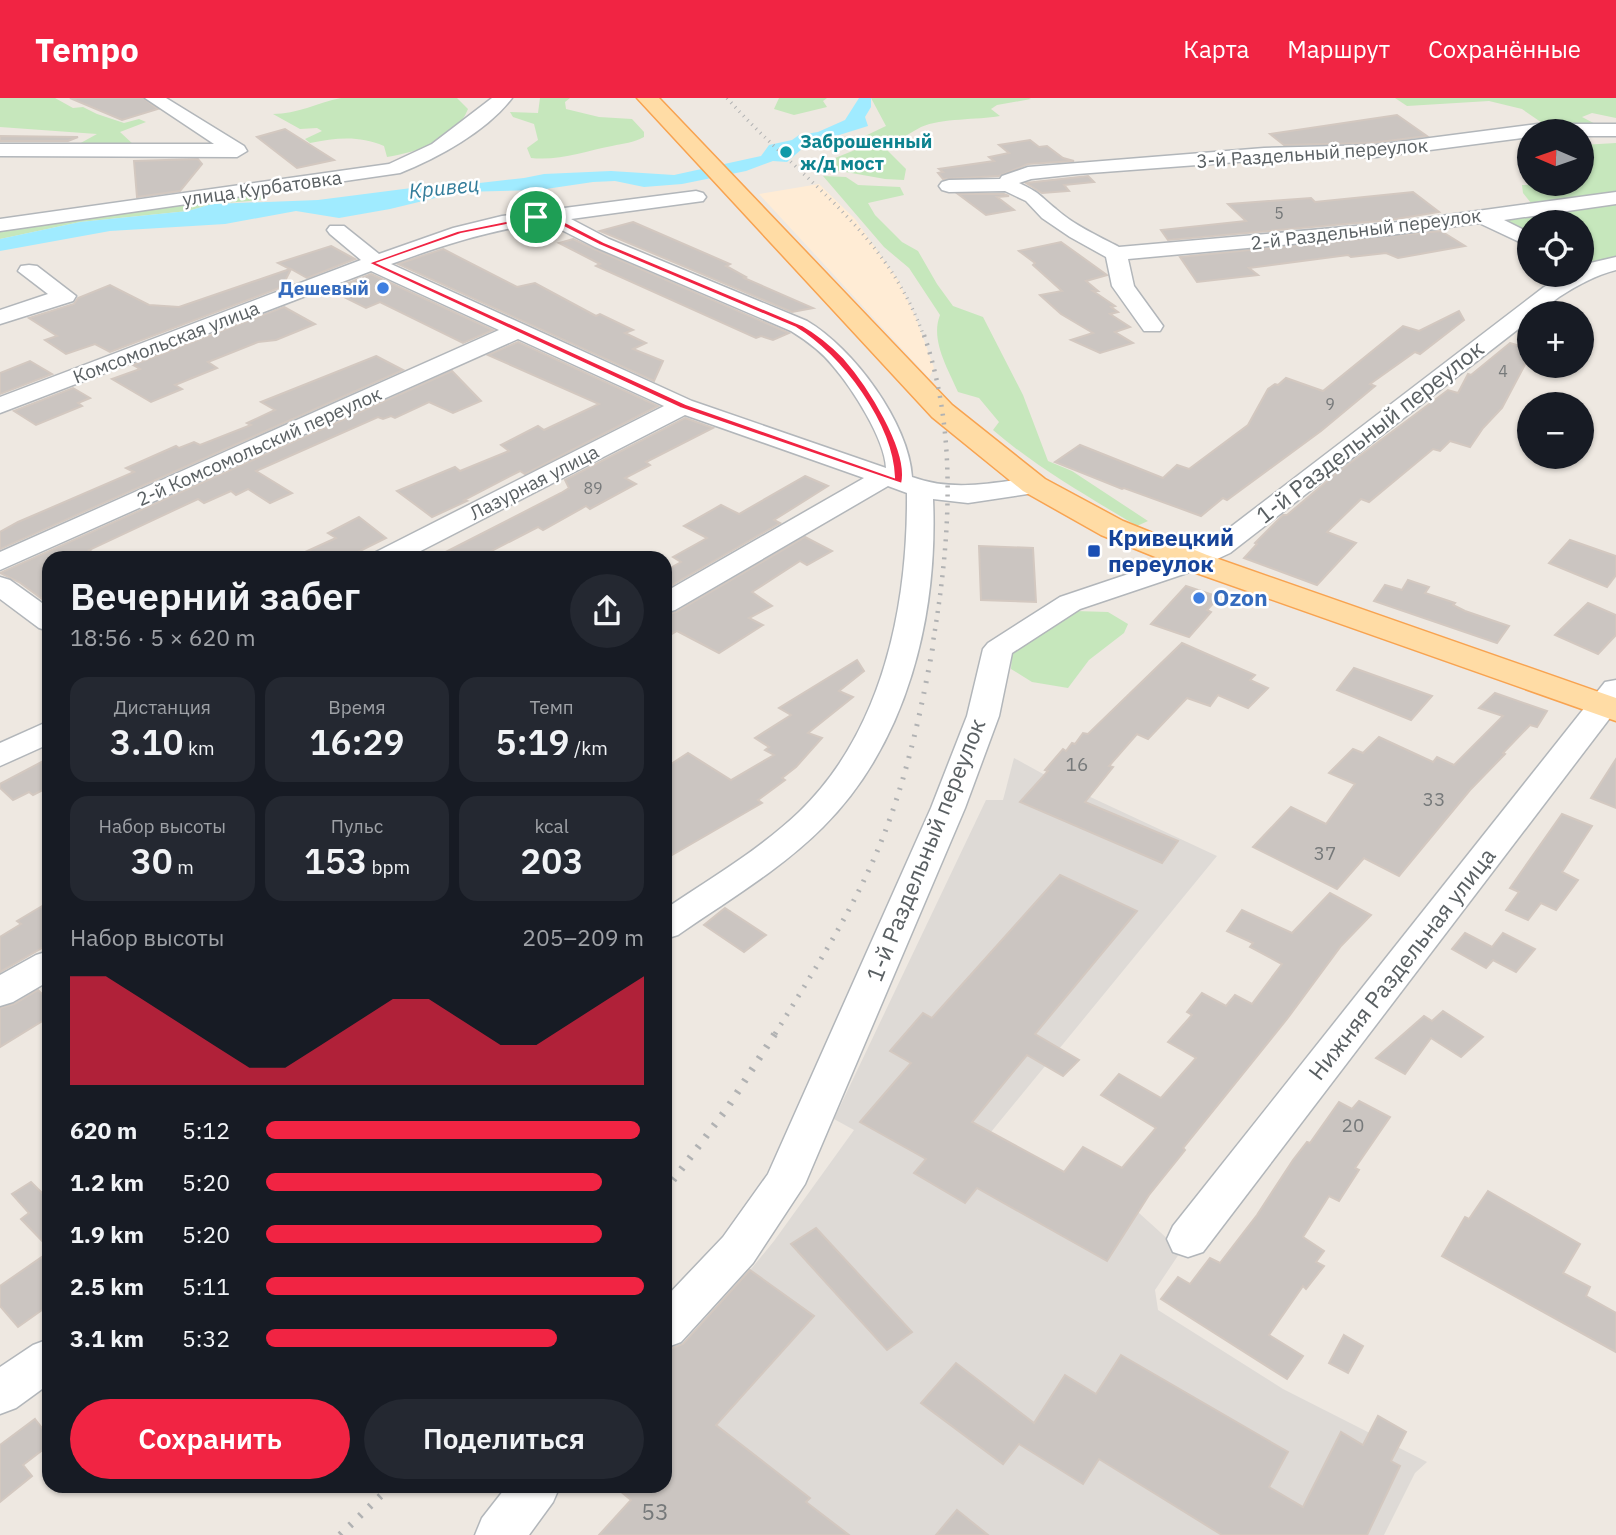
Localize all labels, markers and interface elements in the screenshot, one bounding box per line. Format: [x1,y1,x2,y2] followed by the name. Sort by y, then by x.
[35,28,139,71] text: Tempo
[1183,33,1249,65] text: Карта
[1287,33,1390,65] text: Маршрут
[1428,33,1581,65] text: Сохранённые
[1517,119,1594,196] north arrow
[1517,119,1594,469] map controls
[800,129,932,175] place label: Заброшенный ж/д мост
[1195,133,1429,173] street label: 3-й Раздельный переулок
[778,144,794,160] marker: Заброшенный ж/д мост
[181,165,343,211] street label: улица Курбатовка
[407,169,481,205] water label: Кривец
[506,187,566,247] pin
[517,198,555,236] icon: arrive
[1249,203,1483,255] street label: 2-й Раздельный переулок
[1274,203,1284,223] house number: 5
[1517,210,1594,287] button: locate
[278,276,369,300] place label: Дешевый
[375,280,391,296] marker: Дешевый
[69,295,263,389] street label: Комсомольская улица
[1517,301,1594,378] button: +
[1249,333,1489,530] street label: 1-й Раздельный переулок
[1498,361,1508,381] house number: 4
[133,381,385,511] street label: 2-й Комсомольский переулок
[1517,392,1594,469] button: −
[1325,394,1335,414] house number: 9
[465,439,603,525] street label: Лазурная улица
[583,478,603,498] house number: 89
[1108,522,1234,578] place label: Кривецкий переулок
[1086,543,1102,559] marker: Кривецкий переулок
[70,571,360,620] text: Вечерний забег
[570,574,644,648] button: share
[1213,582,1268,612] place label: Ozon
[1191,590,1207,606] marker: Ozon
[70,622,256,652] text: 18:56 · 5 × 620 m
[114,695,211,719] text: Дистанция
[328,695,386,719] text: Время
[530,695,574,719] text: Темп
[858,714,992,986] street label: 1-й Раздельный переулок
[110,719,184,765] text: 3.10
[309,719,405,765] text: 16:29
[495,719,570,765] text: 5:19
[184,736,215,760] text: km
[570,736,608,760] text: /km
[1066,752,1088,776] house number: 16
[1423,787,1445,811] house number: 33
[99,814,226,838] text: Набор высоты
[331,814,383,838] text: Пульс
[534,814,569,838] text: kcal
[131,838,173,884] text: 30
[304,838,367,884] text: 153
[520,838,583,884] text: 203
[1301,841,1501,1086] street label: Нижняя Раздельная улица
[1314,841,1336,865] house number: 37
[173,855,194,879] text: m
[367,855,410,879] text: bpm
[70,922,224,952] text: Набор высоты
[522,922,644,952] text: 205–209 m
[1342,1113,1364,1137] house number: 20
[70,1115,137,1145] text: 620 m
[182,1115,230,1145] text: 5:12
[70,1167,144,1197] text: 1.2 km
[182,1167,230,1197] text: 5:20
[70,1219,144,1249] text: 1.9 km
[182,1219,230,1249] text: 5:20
[70,1271,144,1301] text: 2.5 km
[182,1271,230,1301] text: 5:11
[70,1323,144,1353] text: 3.1 km
[182,1323,230,1353] text: 5:32
[70,1399,350,1479] button: Сохранить
[364,1399,644,1479] button: Поделиться
[641,1496,669,1526] house number: 53

